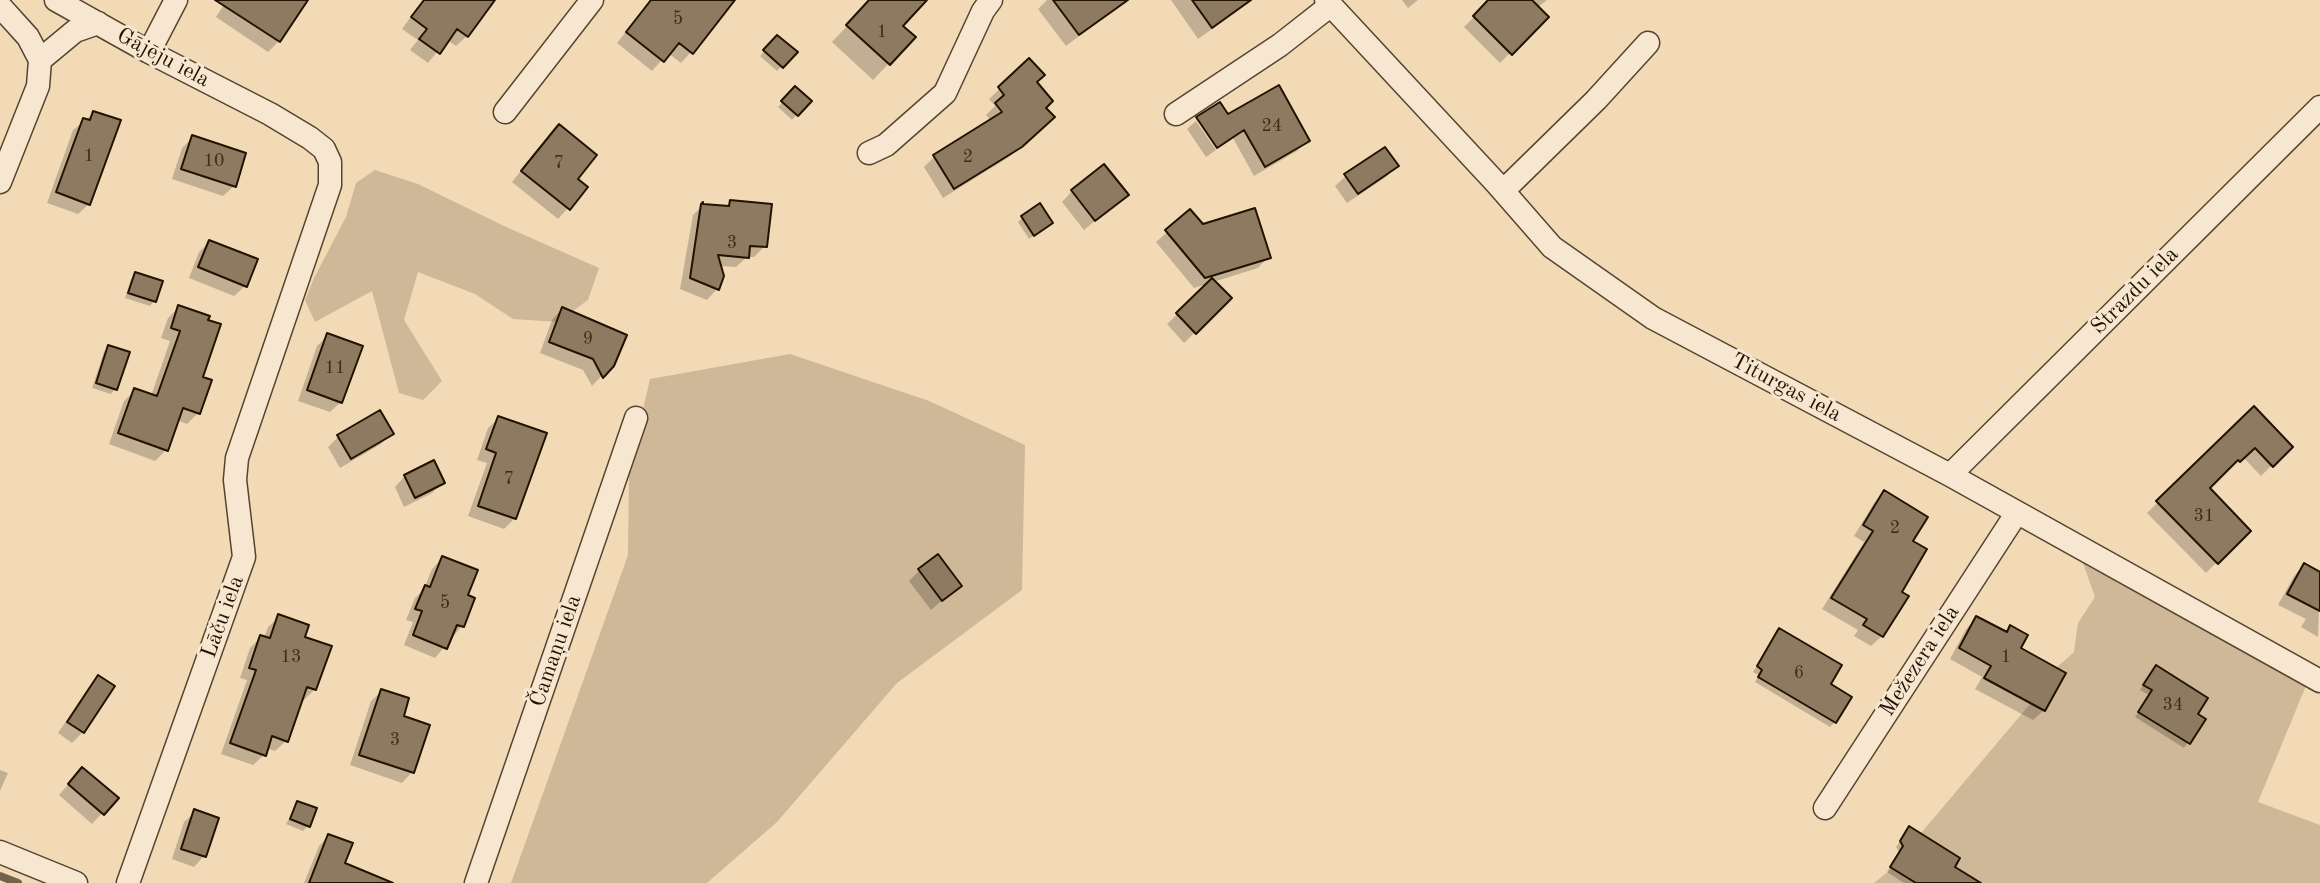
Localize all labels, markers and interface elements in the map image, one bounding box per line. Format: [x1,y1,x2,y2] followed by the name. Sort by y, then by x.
[673,8,683,30] house number: 5
[877,21,887,43] house number: 1
[112,22,214,94] street label: Gājēju iela
[1262,115,1282,137] house number: 24
[84,145,94,167] house number: 1
[963,146,973,168] house number: 2
[204,150,224,172] house number: 10
[554,152,564,174] house number: 7
[727,232,737,254] house number: 3
[2086,242,2184,340] street label: Strazdu iela
[583,328,593,350] house number: 9
[1726,348,1846,428] street label: Titurgas iela
[325,357,345,379] house number: 11
[504,468,514,490] house number: 7
[2194,505,2214,527] house number: 31
[1890,517,1900,539] house number: 2
[196,572,250,662] street label: Lāču iela
[440,592,450,614] house number: 5
[525,592,587,710] street label: Čamaņu iela
[1874,601,1966,721] street label: Mežezera iela
[281,646,301,668] house number: 13
[2001,646,2011,668] house number: 1
[1794,662,1804,684] house number: 6
[2163,694,2183,716] house number: 34
[390,729,400,751] house number: 3

